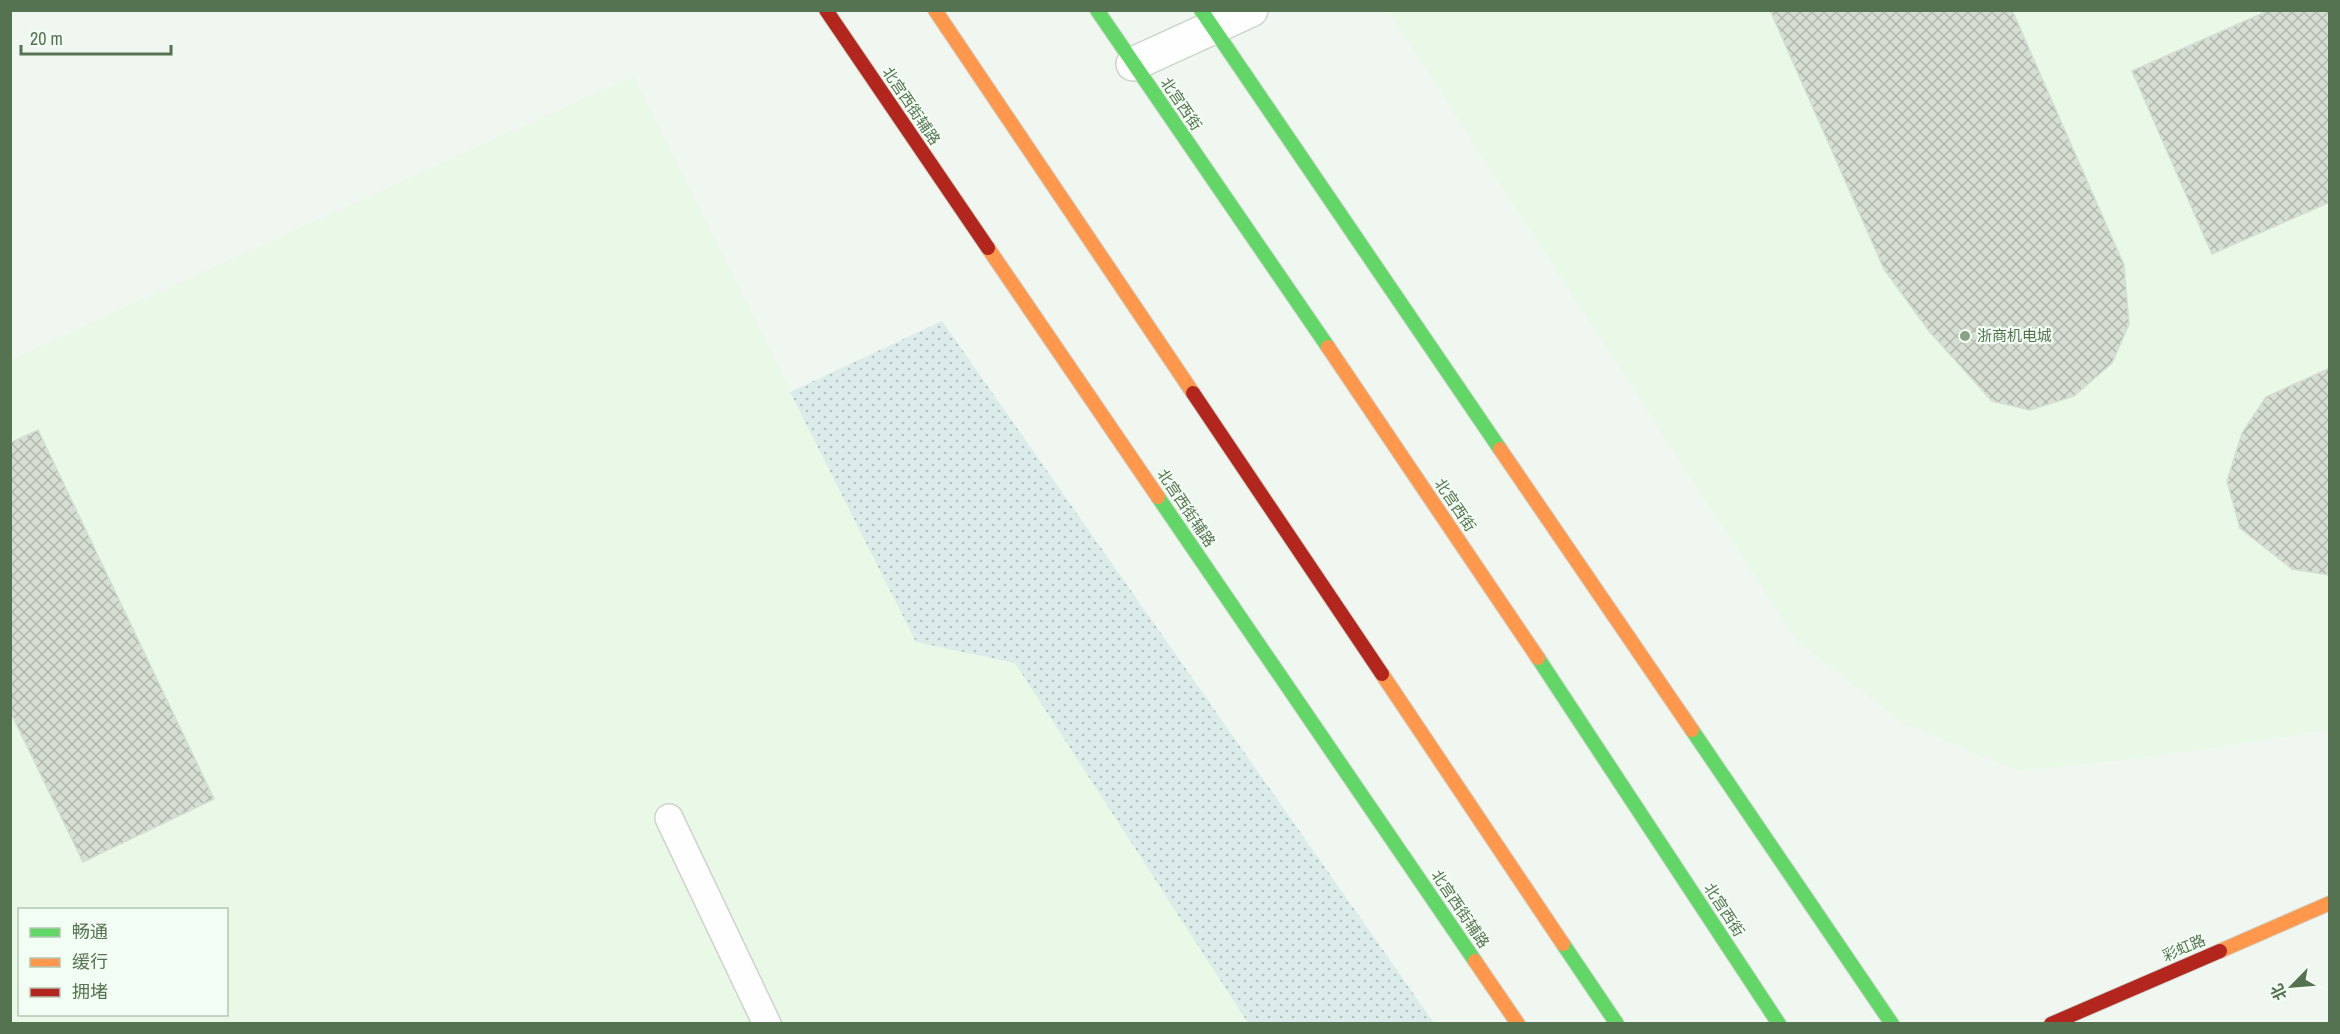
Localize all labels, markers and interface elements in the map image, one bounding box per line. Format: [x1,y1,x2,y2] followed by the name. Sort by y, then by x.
[21,18,171,56] scale bar
[30,26,63,51] text: 20 m
[878,63,945,149] street label: 北宫西街辅路
[1156,73,1207,134] street label: 北宫西街
[1977,325,2052,346] place label: 浙商机电城
[1958,329,1972,343] marker: 浙商机电城
[1153,465,1220,551] street label: 北宫西街辅路
[1430,474,1481,535] street label: 北宫西街
[1427,866,1494,952] street label: 北宫西街辅路
[1699,879,1750,941] street label: 北宫西街
[18,908,228,1016] legend
[72,919,108,944] text: 畅通
[2159,929,2209,966] street label: 彩虹路
[72,949,108,974] text: 缓行
[2262,956,2322,1016] north arrow
[72,979,108,1004] text: 拥堵
[2265,980,2292,1004] text: 北

